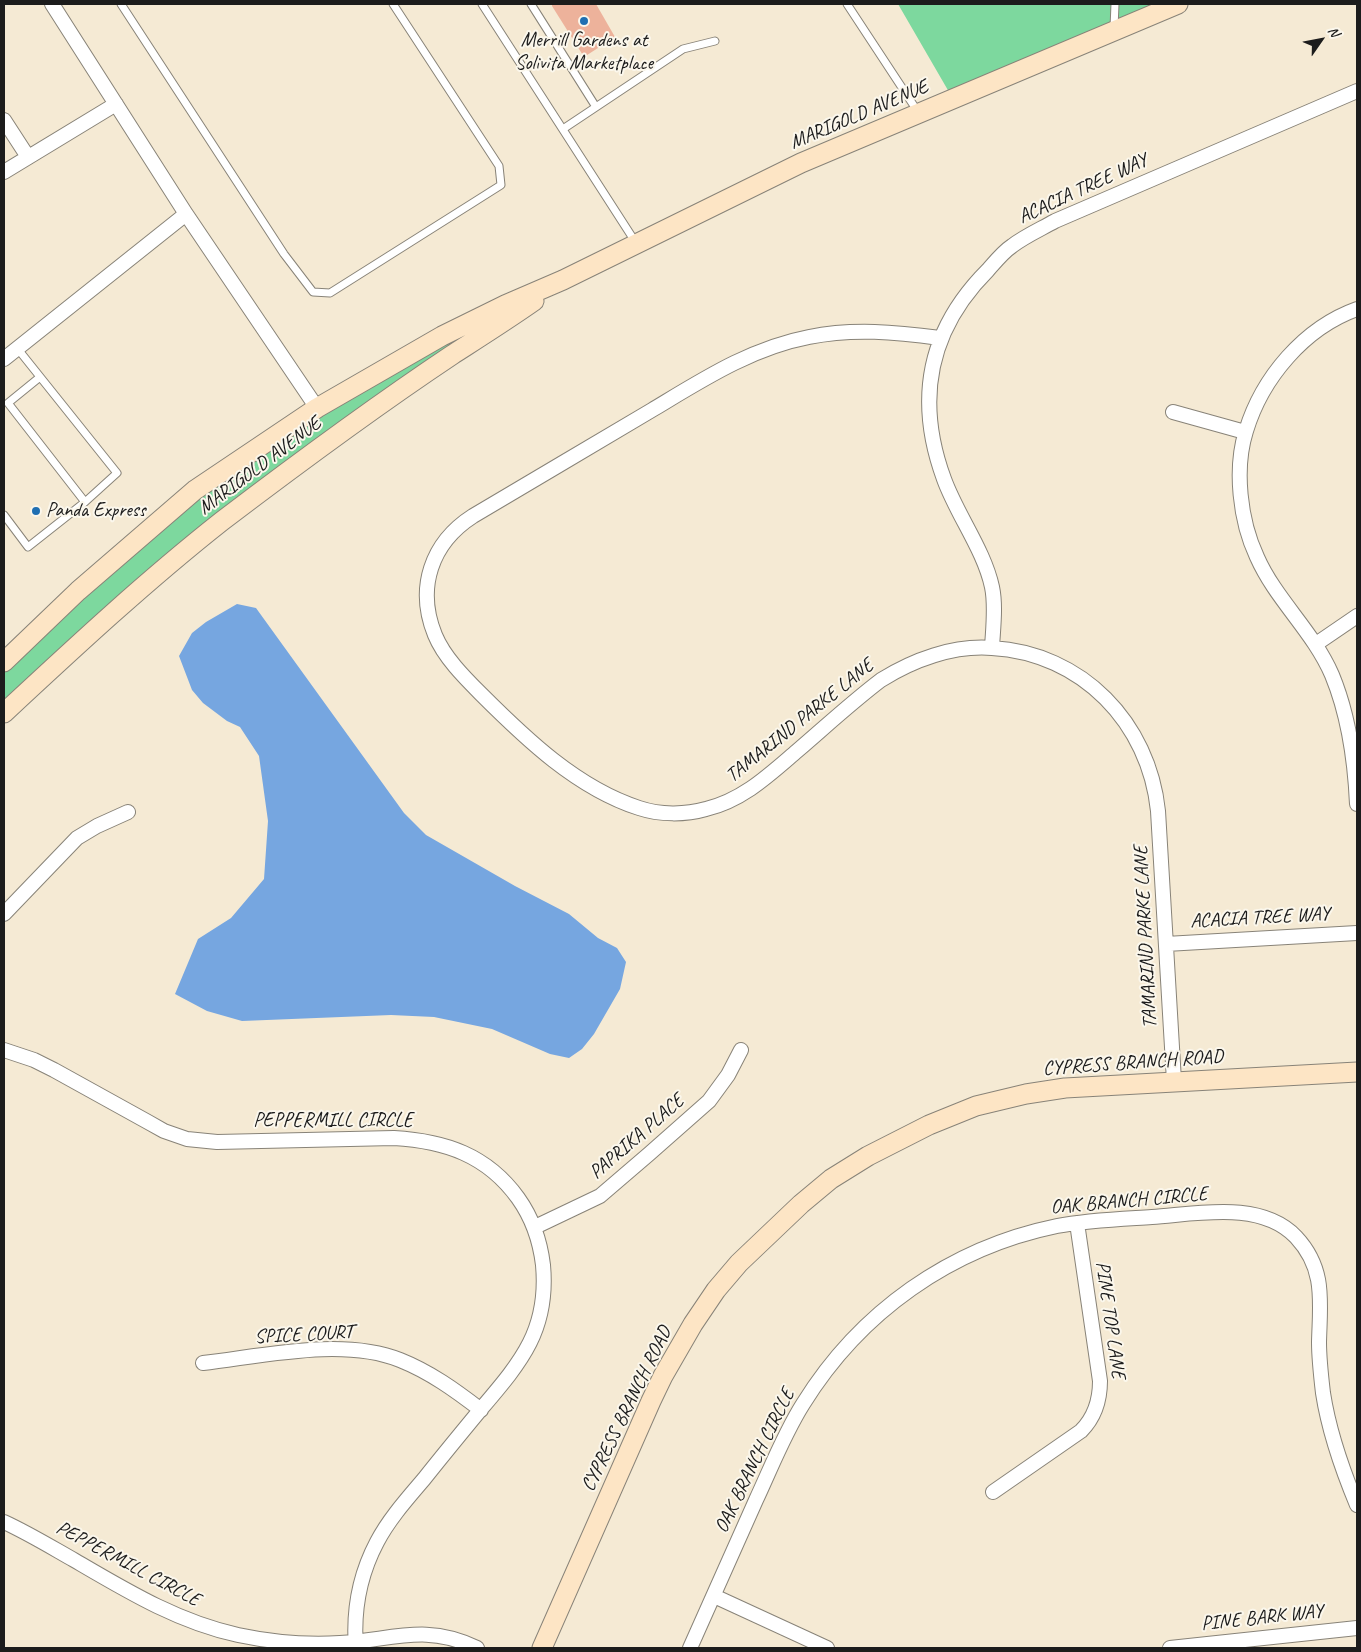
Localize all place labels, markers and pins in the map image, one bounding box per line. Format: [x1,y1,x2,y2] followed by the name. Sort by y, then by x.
[578,15,590,27] marker: Merrill Gardens at Solivita Marketplace
[515,29,653,76] place label: Merrill Gardens at Solivita Marketplace
[46,499,145,523] place label: Panda Express
[30,505,42,517] marker: Panda Express

